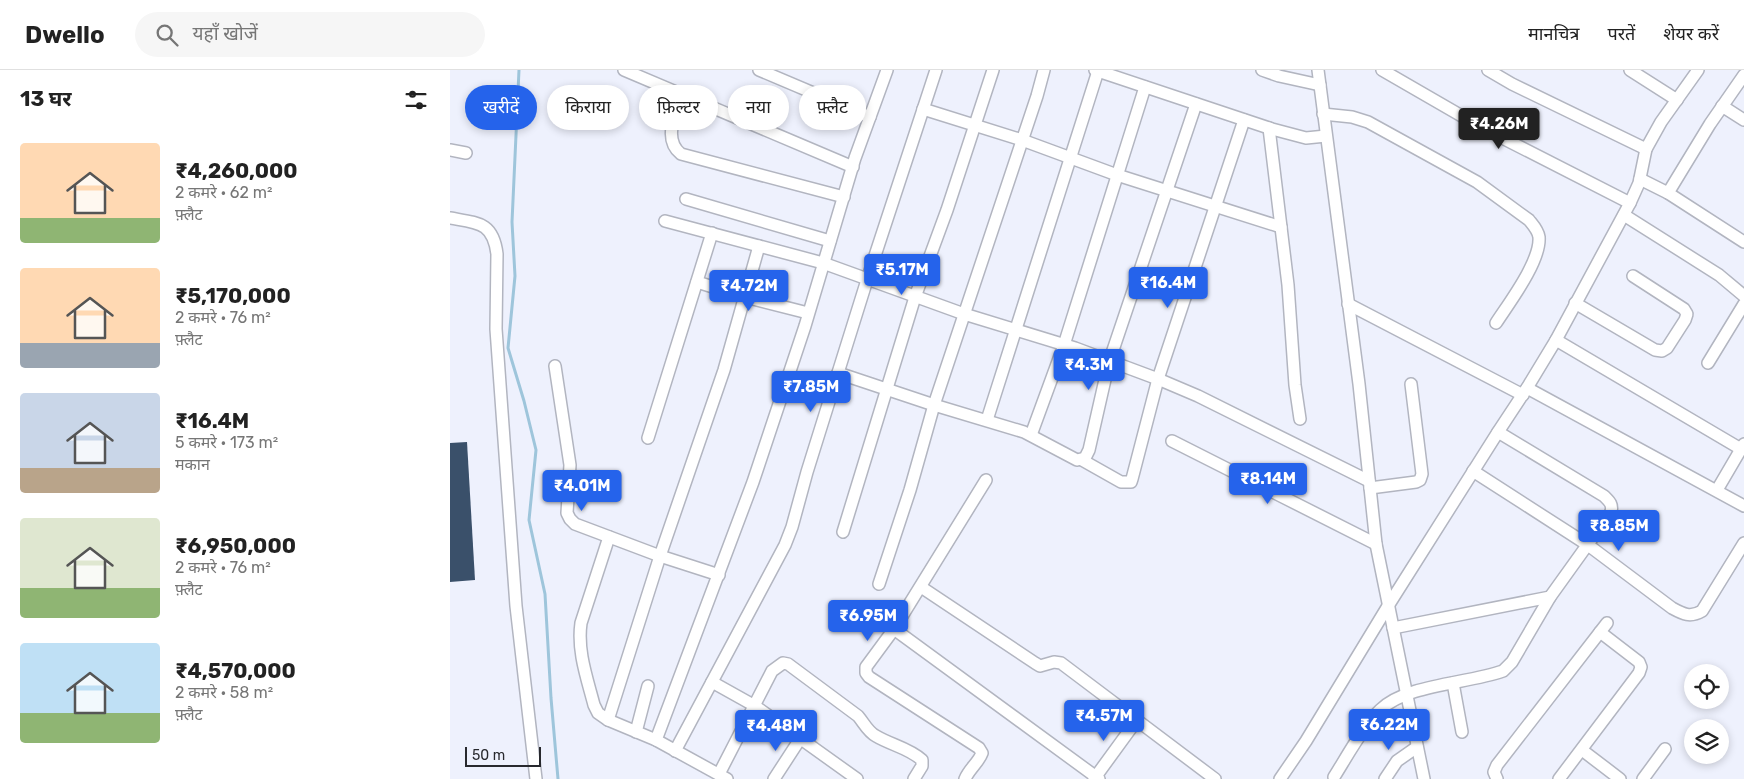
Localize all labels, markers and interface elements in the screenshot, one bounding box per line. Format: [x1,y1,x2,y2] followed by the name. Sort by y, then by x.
[135,12,485,57] search box
[25,21,105,49] text: Dwello
[153,21,181,49] icon: search
[193,22,258,45] text: यहाँ खोजें
[1528,23,1580,45] text: मानचित्र
[1608,23,1635,45] text: परतें
[1663,23,1719,45] text: शेयर करें
[465,85,537,130] chip: खरीदें
[547,85,629,130] chip: किराया
[639,85,718,130] chip: फ़िल्टर
[728,85,789,130] chip: नया
[799,85,866,130] chip: फ़्लैट
[20,86,72,111] text: 13 घर
[402,86,430,114] icon: filters
[1458,108,1540,150] pin: ₹4.26M
[1469,114,1529,133] text: ₹4.26M
[175,158,298,183] text: ₹4,260,000
[60,163,120,223] icon: home
[175,183,272,202] text: 2 कमरे · 62 m²
[175,205,203,224] text: फ़्लैट
[861,254,943,296] pin: ₹5.17M
[875,260,929,279] text: ₹5.17M
[1127,266,1209,309] pin: ₹16.4M
[708,270,790,312] pin: ₹4.72M
[1140,273,1196,292] text: ₹16.4M
[720,276,778,295] text: ₹4.72M
[175,283,291,308] text: ₹5,170,000
[60,288,120,348] icon: home
[175,308,271,327] text: 2 कमरे · 76 m²
[175,330,203,349] text: फ़्लैट
[1054,348,1124,391] pin: ₹4.3M
[1065,355,1113,374] text: ₹4.3M
[770,370,852,413] pin: ₹7.85M
[783,377,839,396] text: ₹7.85M
[175,408,249,433] text: ₹16.4M
[60,413,120,473] icon: home
[175,433,278,452] text: 5 कमरे · 173 m²
[175,455,210,474] text: मकान
[1227,462,1309,505] pin: ₹8.14M
[1240,469,1296,488] text: ₹8.14M
[541,470,623,512] pin: ₹4.01M
[554,476,610,495] text: ₹4.01M
[1578,510,1660,552] pin: ₹8.85M
[1589,516,1649,535] text: ₹8.85M
[175,533,296,558] text: ₹6,950,000
[60,538,120,598] icon: home
[175,558,271,577] text: 2 कमरे · 76 m²
[175,580,203,599] text: फ़्लैट
[827,600,909,642] pin: ₹6.95M
[839,606,897,625] text: ₹6.95M
[175,658,296,683] text: ₹4,570,000
[60,663,120,723] icon: home
[1684,664,1729,764] map controls
[1684,664,1729,709] button: locate
[175,683,273,702] text: 2 कमरे · 58 m²
[1063,700,1145,742] pin: ₹4.57M
[175,705,203,724] text: फ़्लैट
[1075,706,1133,725] text: ₹4.57M
[1348,708,1430,751] pin: ₹6.22M
[735,710,817,752] pin: ₹4.48M
[1360,715,1418,734] text: ₹6.22M
[746,716,806,735] text: ₹4.48M
[1684,719,1729,764] button: layers
[465,744,541,767] scale bar
[472,747,505,764] text: 50 m

